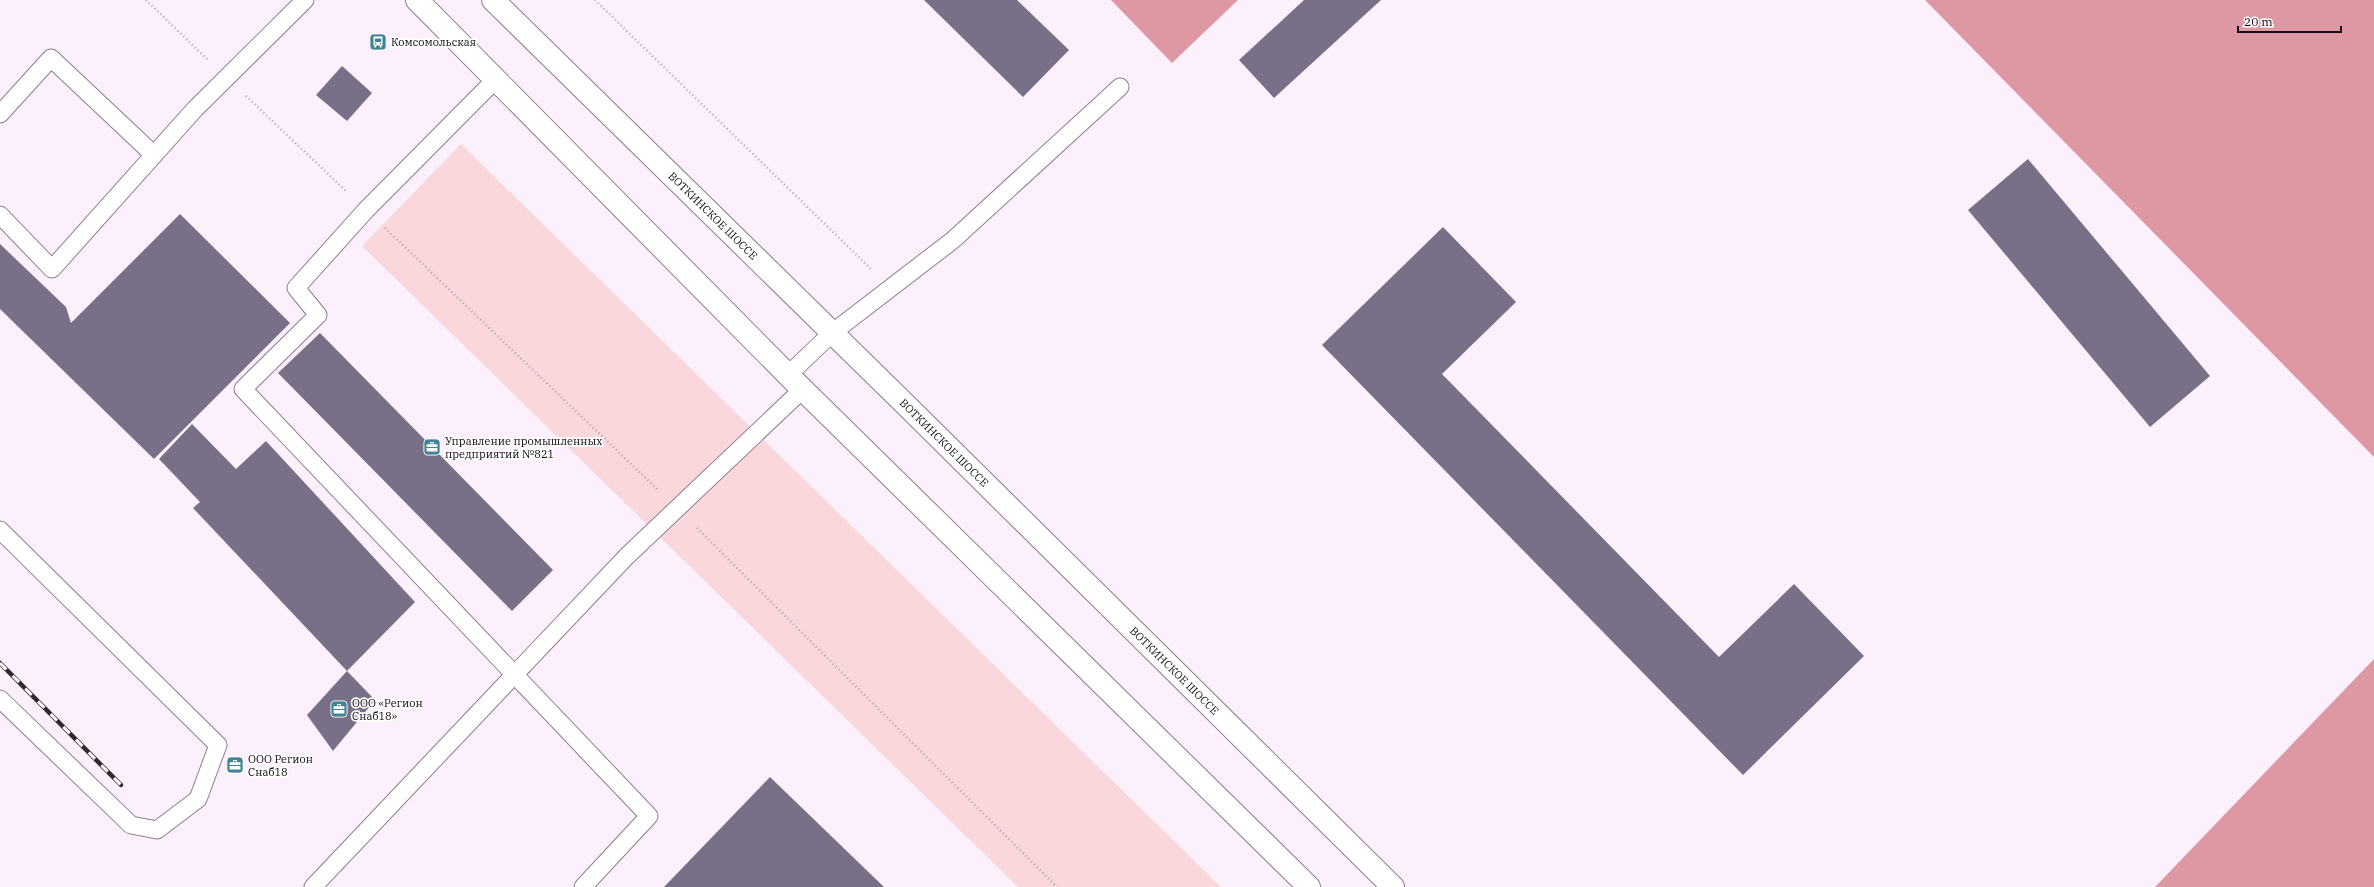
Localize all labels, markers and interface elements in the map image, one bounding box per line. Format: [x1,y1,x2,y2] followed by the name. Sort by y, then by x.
[2238,8,2341,34] scale bar
[2244,14,2273,29] text: 20 m
[368,32,388,52] bus stop icon: Комсомольская
[391,35,476,49] place label: Комсомольская
[665,169,760,262] street label: ВОТКИНСКОЕ ШОССЕ
[897,396,991,490] street label: ВОТКИНСКОЕ ШОССЕ
[445,434,603,461] place label: Управление промышленных предприятий №821
[422,437,442,457] office icon: Управление промышленных предприятий №821
[1127,624,1222,718] street label: ВОТКИНСКОЕ ШОССЕ
[352,696,423,723] place label: ООО «Регион Снаб18»
[329,699,349,719] office icon: ООО «Регион Снаб18»
[248,752,313,779] place label: ООО Регион Снаб18
[225,755,245,775] office icon: ООО Регион Снаб18

